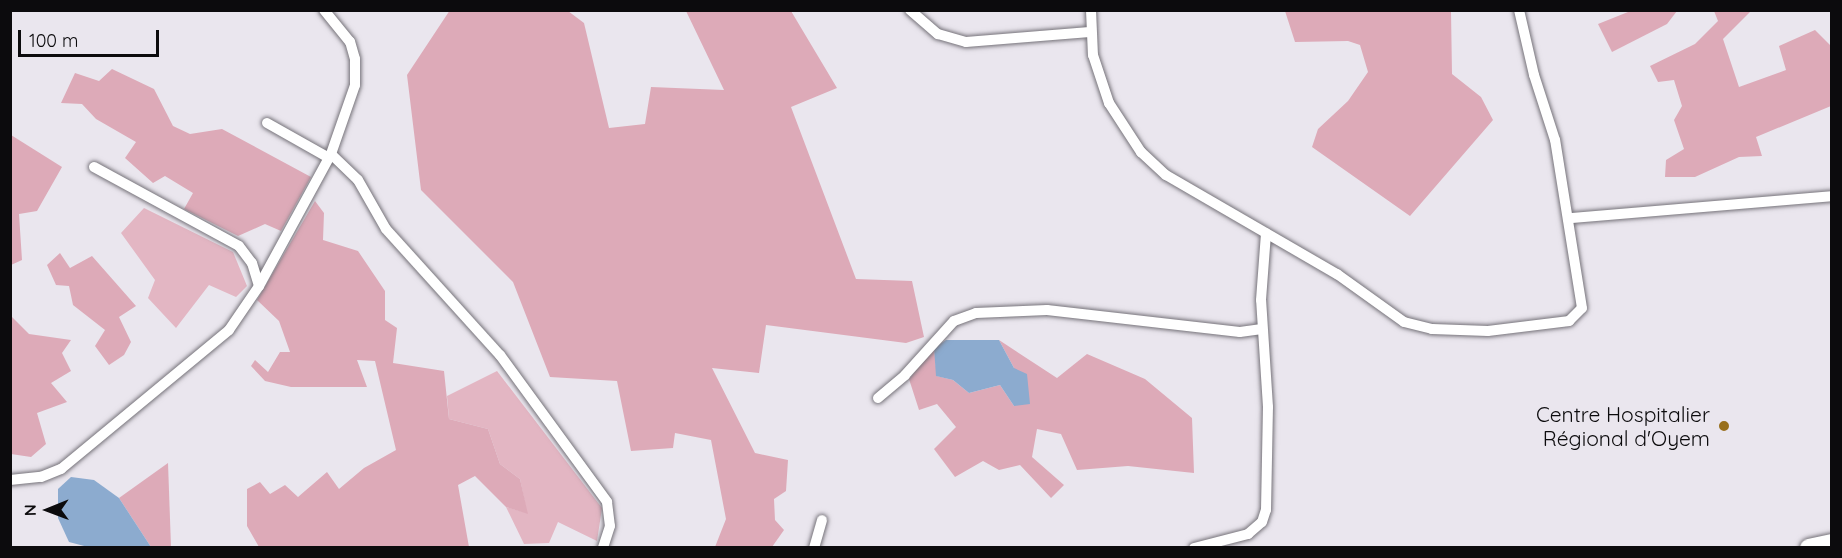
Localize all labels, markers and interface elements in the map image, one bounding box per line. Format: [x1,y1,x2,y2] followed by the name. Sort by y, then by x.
[21,18,162,56] scale bar
[29,29,78,52] text: 100 m
[1536,401,1710,451] place label: Centre Hospitalier Régional d'Oyem
[1715,417,1733,435] marker: Centre Hospitalier Régional d'Oyem
[18,480,78,540] north arrow
[20,504,40,516] text: N

